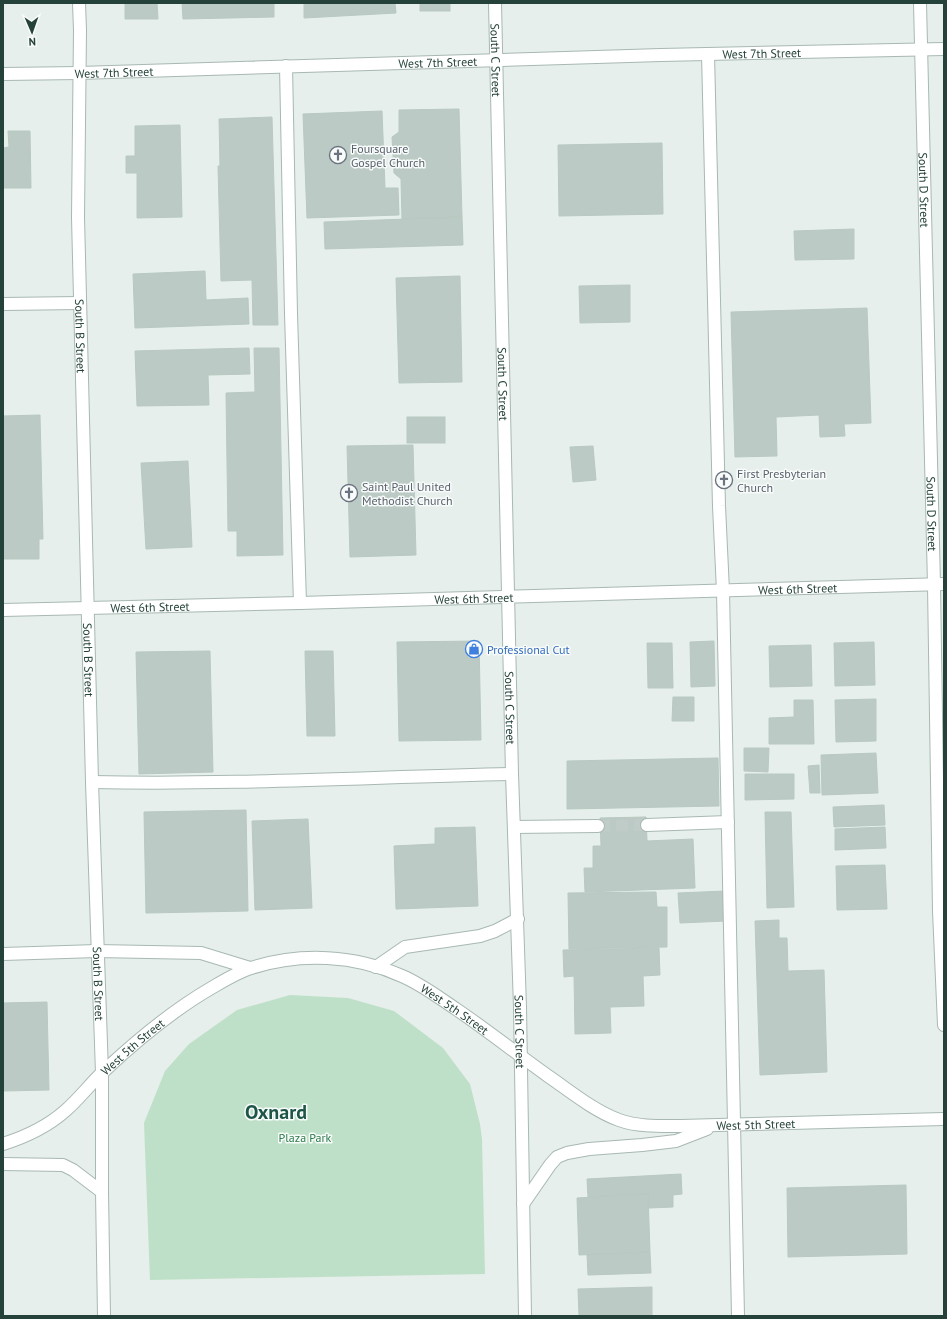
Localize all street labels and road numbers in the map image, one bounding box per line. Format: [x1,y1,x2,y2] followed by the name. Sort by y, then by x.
[488,23,505,97] street label: South C Street
[722,45,801,61] street label: West 7th Street
[398,53,477,71] street label: West 7th Street
[74,63,154,81] street label: West 7th Street
[916,152,933,228] street label: South D Street
[73,299,89,373] street label: South B Street
[495,347,512,421] street label: South C Street
[924,476,941,551] street label: South D Street
[758,580,837,597] street label: West 6th Street
[434,589,514,607] street label: West 6th Street
[110,598,190,615] street label: West 6th Street
[81,623,97,697] street label: South B Street
[502,671,519,745] street label: South C Street
[90,946,108,1021] street label: South B Street
[418,980,492,1037] street label: West 5th Street
[512,995,528,1069] street label: South C Street
[97,1015,167,1078] street label: West 5th Street
[716,1115,795,1133] street label: West 5th Street

